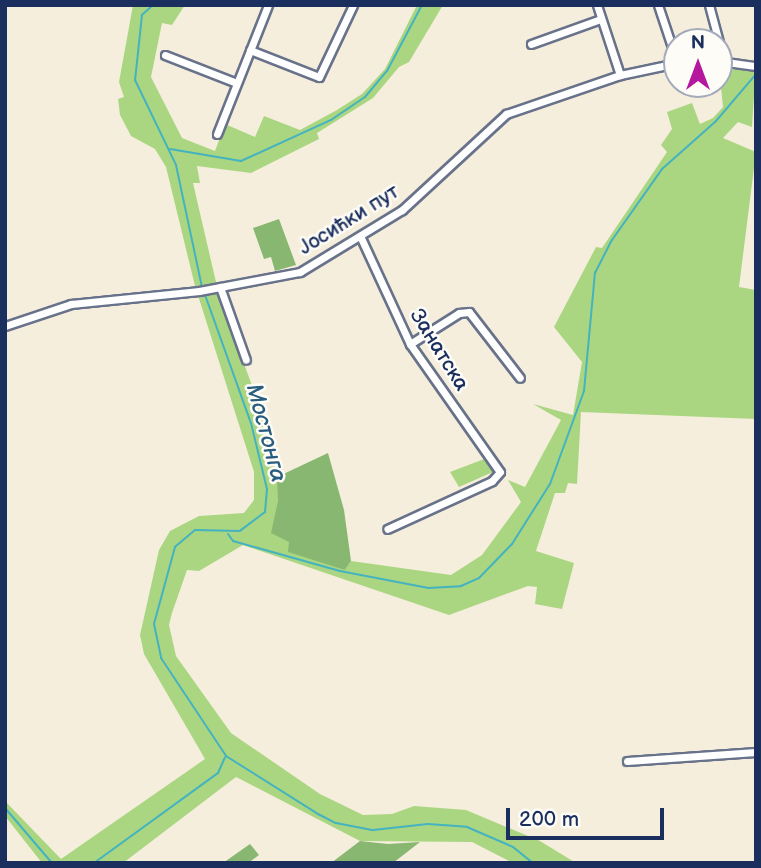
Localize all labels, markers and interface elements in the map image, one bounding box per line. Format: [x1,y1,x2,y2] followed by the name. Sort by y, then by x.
[663,28,733,98] north arrow
[691,32,705,55] text: N
[294,179,404,261] street label: Јосићки пут
[404,304,474,396] street label: Занатска
[240,381,292,485] water label: Мостонга
[509,794,666,838] scale bar
[519,807,579,832] text: 200 m

